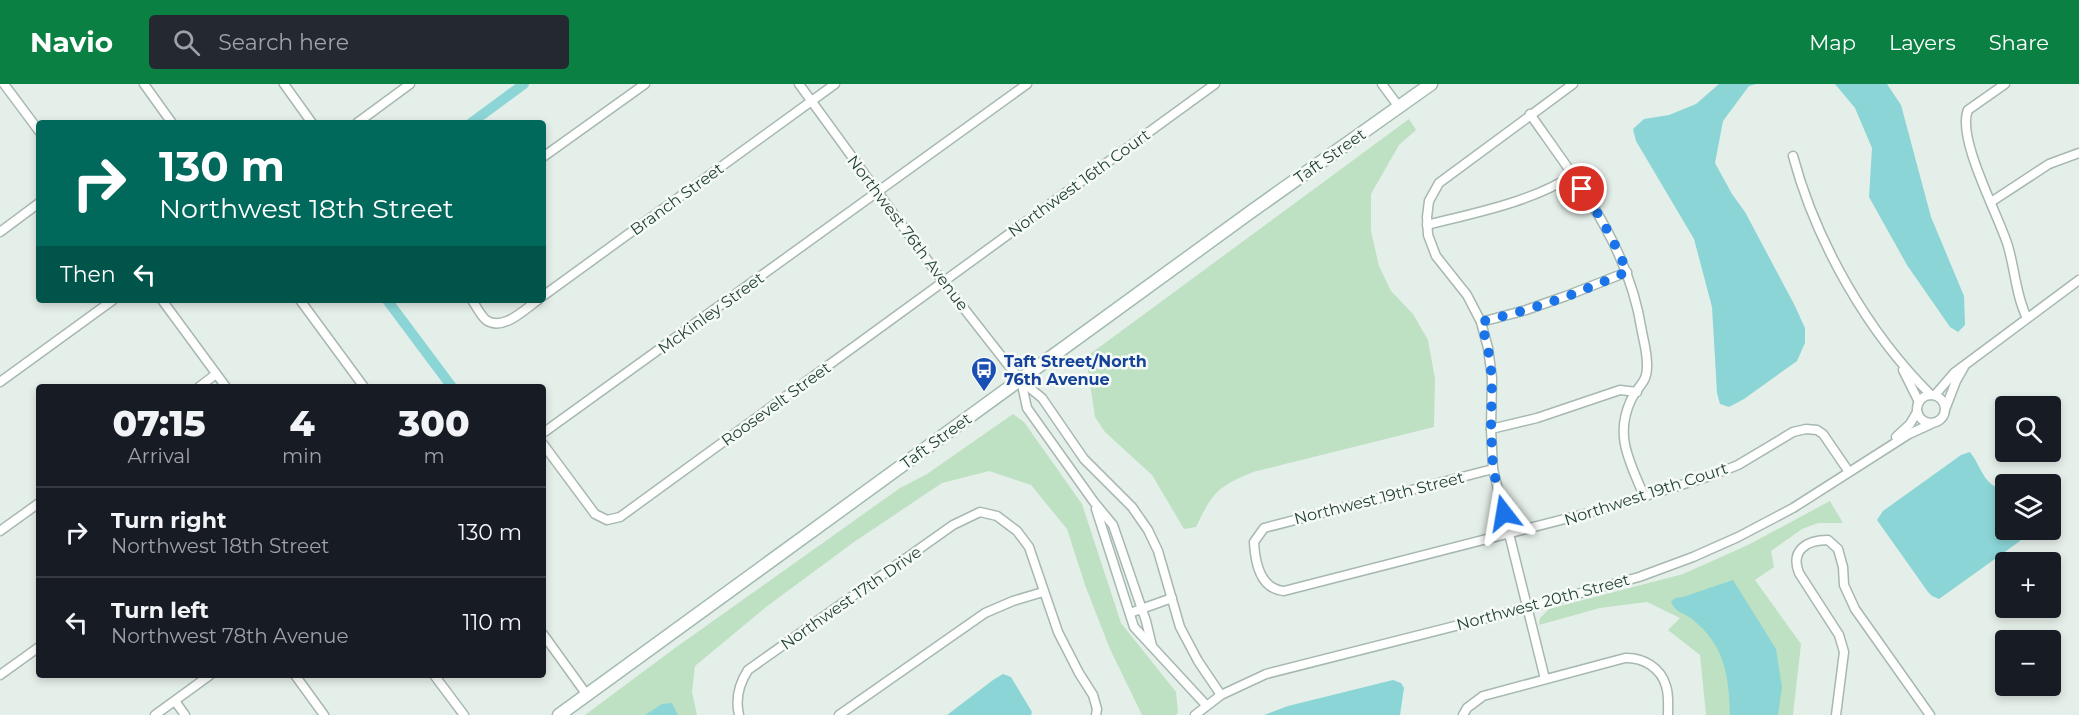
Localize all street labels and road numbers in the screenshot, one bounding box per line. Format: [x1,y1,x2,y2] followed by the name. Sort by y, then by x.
[1291,124,1370,187] street label: Taft Street
[1004,125,1154,241] street label: Northwest 16th Court
[843,152,973,314] street label: Northwest 76th Avenue
[627,159,728,239] street label: Branch Street
[654,268,768,358] street label: McKinley Street
[718,358,835,450] street label: Roosevelt Street
[897,409,975,473] street label: Taft Street
[1562,458,1731,529] street label: Northwest 19th Court
[1292,468,1466,528] street label: Northwest 19th Street
[777,542,925,654] street label: Northwest 17th Drive
[1454,570,1632,634] street label: Northwest 20th Street

